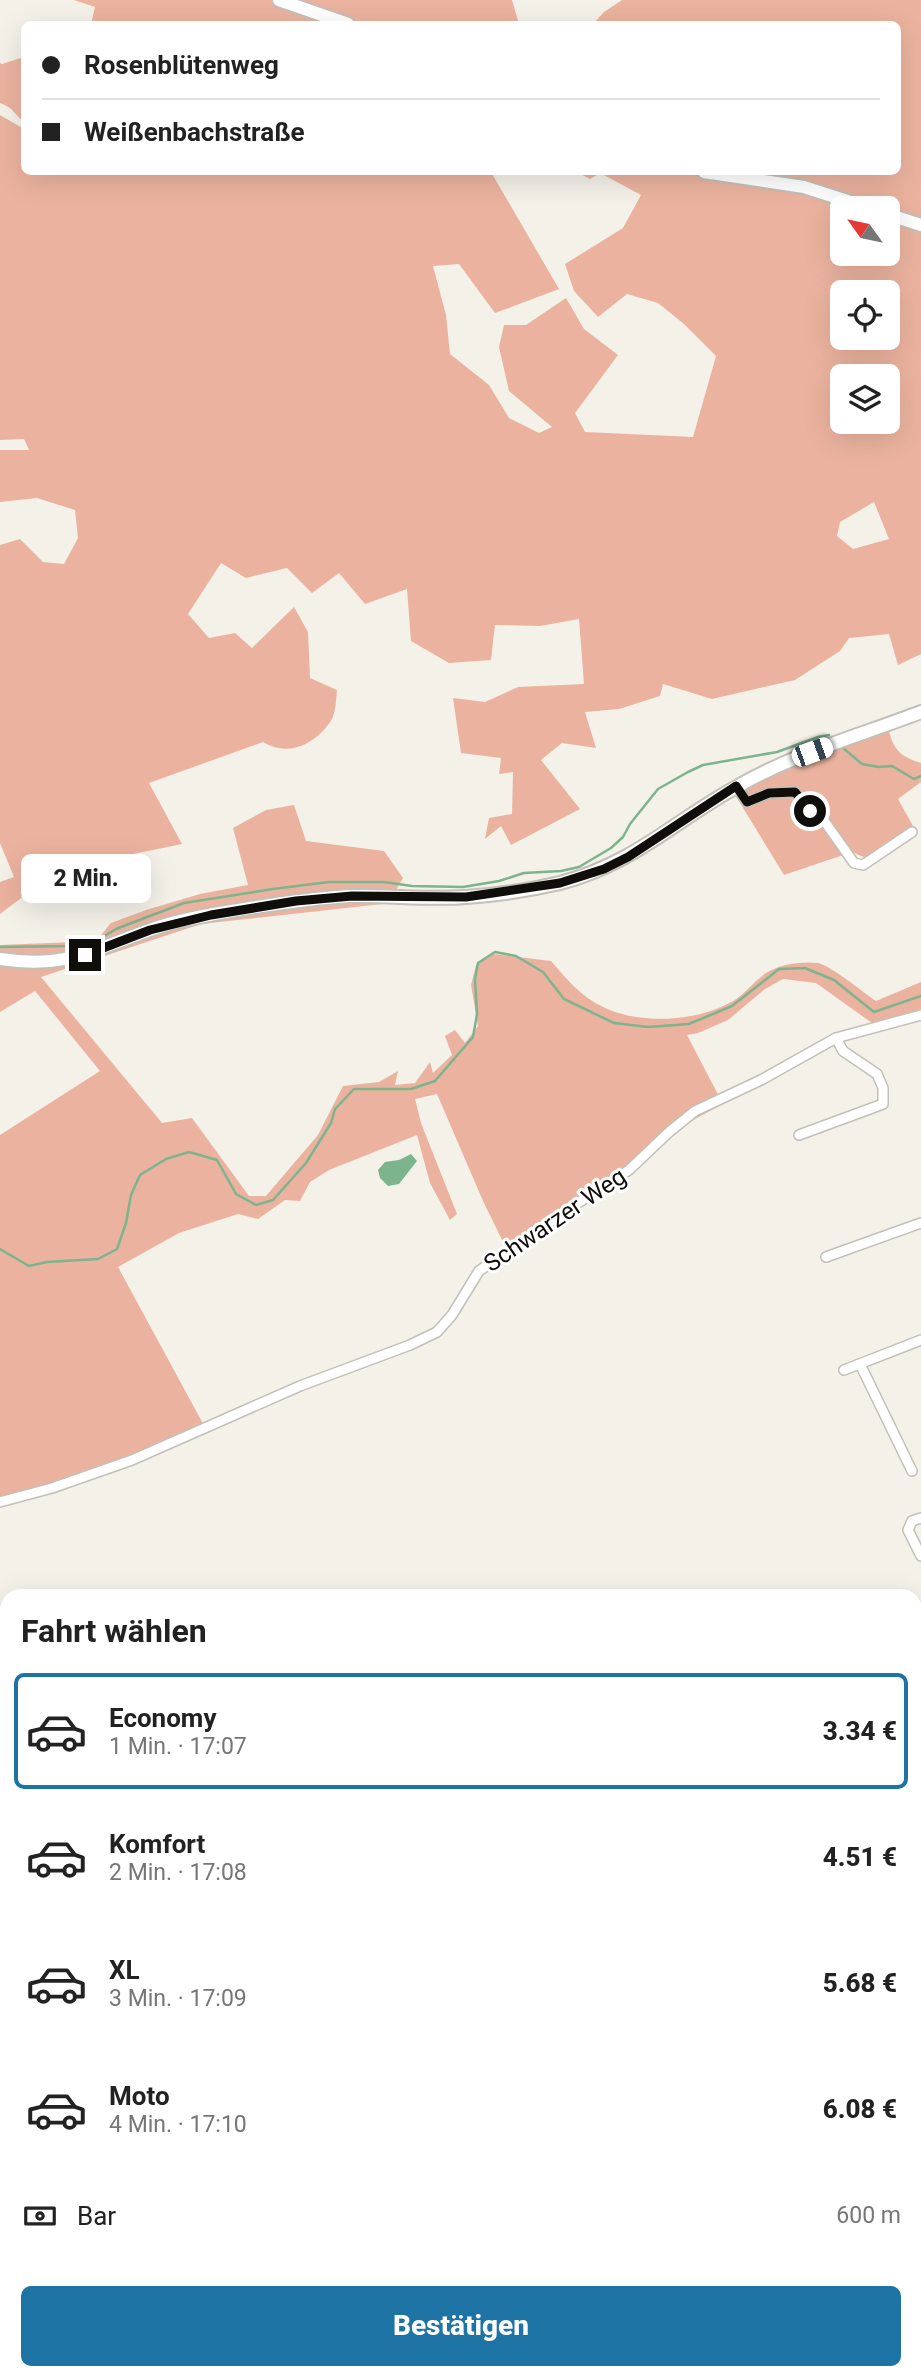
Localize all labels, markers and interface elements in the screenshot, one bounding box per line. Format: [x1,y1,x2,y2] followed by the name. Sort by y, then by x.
[84,50,279,80] text: Rosenblütenweg
[84,117,305,147] text: Weißenbachstraße
[830,196,900,266] north arrow
[830,196,900,434] map controls
[830,280,900,350] button: locate
[830,364,900,434] button: layers
[789,735,836,769] car
[794,795,826,827] route start
[20,853,150,902] callout: 2 Min.
[53,865,119,892] text: 2 Min.
[69,939,101,971] route end
[479,1162,631,1278] street label: Schwarzer Weg
[21,1612,207,1650] text: Fahrt wählen
[25,1700,88,1763] icon: car
[109,1703,216,1733] text: Economy
[823,1716,897,1746] text: 3.34 €
[109,1733,247,1760] text: 1 Min. · 17:07
[25,1826,88,1889] icon: car
[109,1829,205,1859] text: Komfort
[823,1842,897,1872] text: 4.51 €
[109,1859,247,1886] text: 2 Min. · 17:08
[25,1952,88,2015] icon: car
[109,1955,140,1985] text: XL
[823,1968,897,1998] text: 5.68 €
[109,1985,247,2012] text: 3 Min. · 17:09
[25,2078,88,2141] icon: car
[109,2081,170,2111] text: Moto
[823,2094,897,2124] text: 6.08 €
[109,2111,247,2138] text: 4 Min. · 17:10
[21,2197,59,2235] icon: cash
[77,2201,116,2231] text: Bar
[836,2202,901,2229] text: 600 m
[21,2286,901,2366] button: Bestätigen

